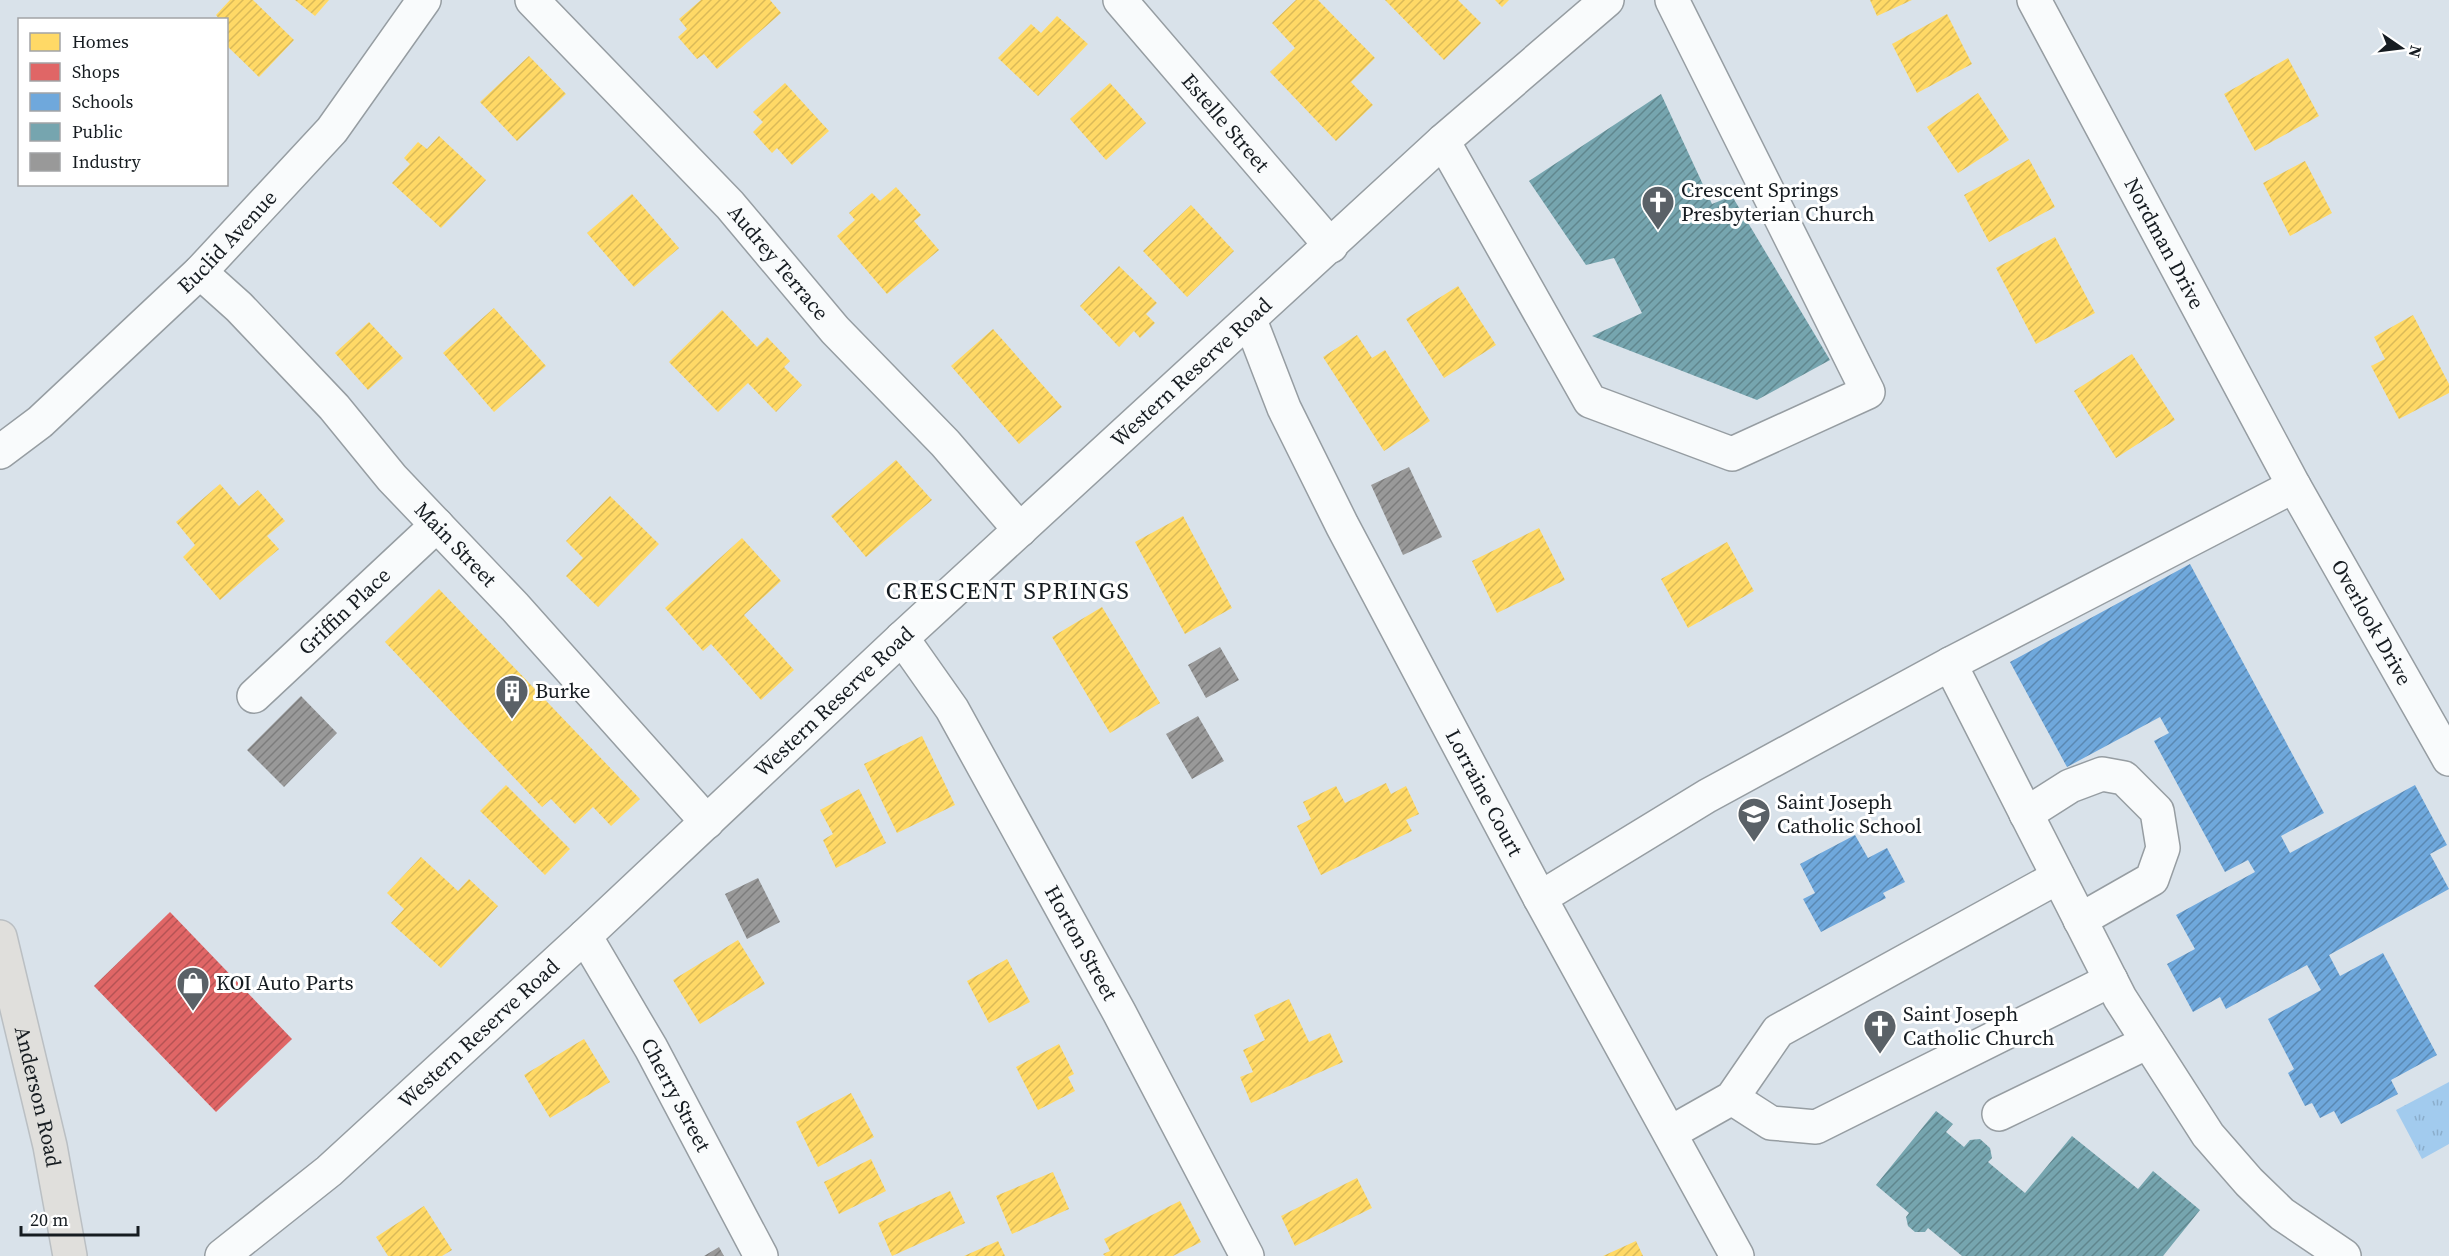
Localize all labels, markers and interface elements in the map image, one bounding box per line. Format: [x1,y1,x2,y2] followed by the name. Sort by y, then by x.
[18,18,228,186] legend
[2371,18,2431,78] north arrow
[72,29,129,54] text: Homes
[2403,43,2428,60] text: N
[72,59,120,84] text: Shops
[1175,67,1277,178] street label: Estelle Street
[72,89,134,114] text: Schools
[72,119,123,144] text: Public
[72,149,142,174] text: Industry
[2118,172,2212,314] street label: Nordman Drive
[1681,175,1875,228] place label: Crescent Springs Presbyterian Church
[171,183,283,300] street label: Euclid Avenue
[1640,184,1676,231] church icon: Crescent Springs Presbyterian Church
[722,198,836,326] street label: Audrey Terrace
[1104,290,1278,453] street label: Western Reserve Road
[408,495,504,593] street label: Main Street
[2325,554,2419,690] street label: Overlook Drive
[292,561,397,661] street label: Griffin Place
[886,574,1130,607] district label: CRESCENT SPRINGS
[748,619,920,784] street label: Western Reserve Road
[494,673,530,720] building icon: Burke
[535,676,590,705] place label: Burke
[1439,724,1530,861] street label: Lorraine Court
[1777,787,1922,840] place label: Saint Joseph Catholic School
[1736,796,1772,843] school or university icon: Saint Joseph Catholic School
[1038,880,1125,1006] street label: Horton Street
[392,952,565,1115] street label: Western Reserve Road
[175,965,211,1012] shop icon: KOI Auto Parts
[216,968,354,997] place label: KOI Auto Parts
[1903,999,2055,1052] place label: Saint Joseph Catholic Church
[1862,1008,1898,1055] church icon: Saint Joseph Catholic Church
[8,1023,69,1169] street label: Anderson Road
[634,1032,718,1157] street label: Cherry Street
[21,1199,138,1237] scale bar
[30,1207,68,1232] text: 20 m

